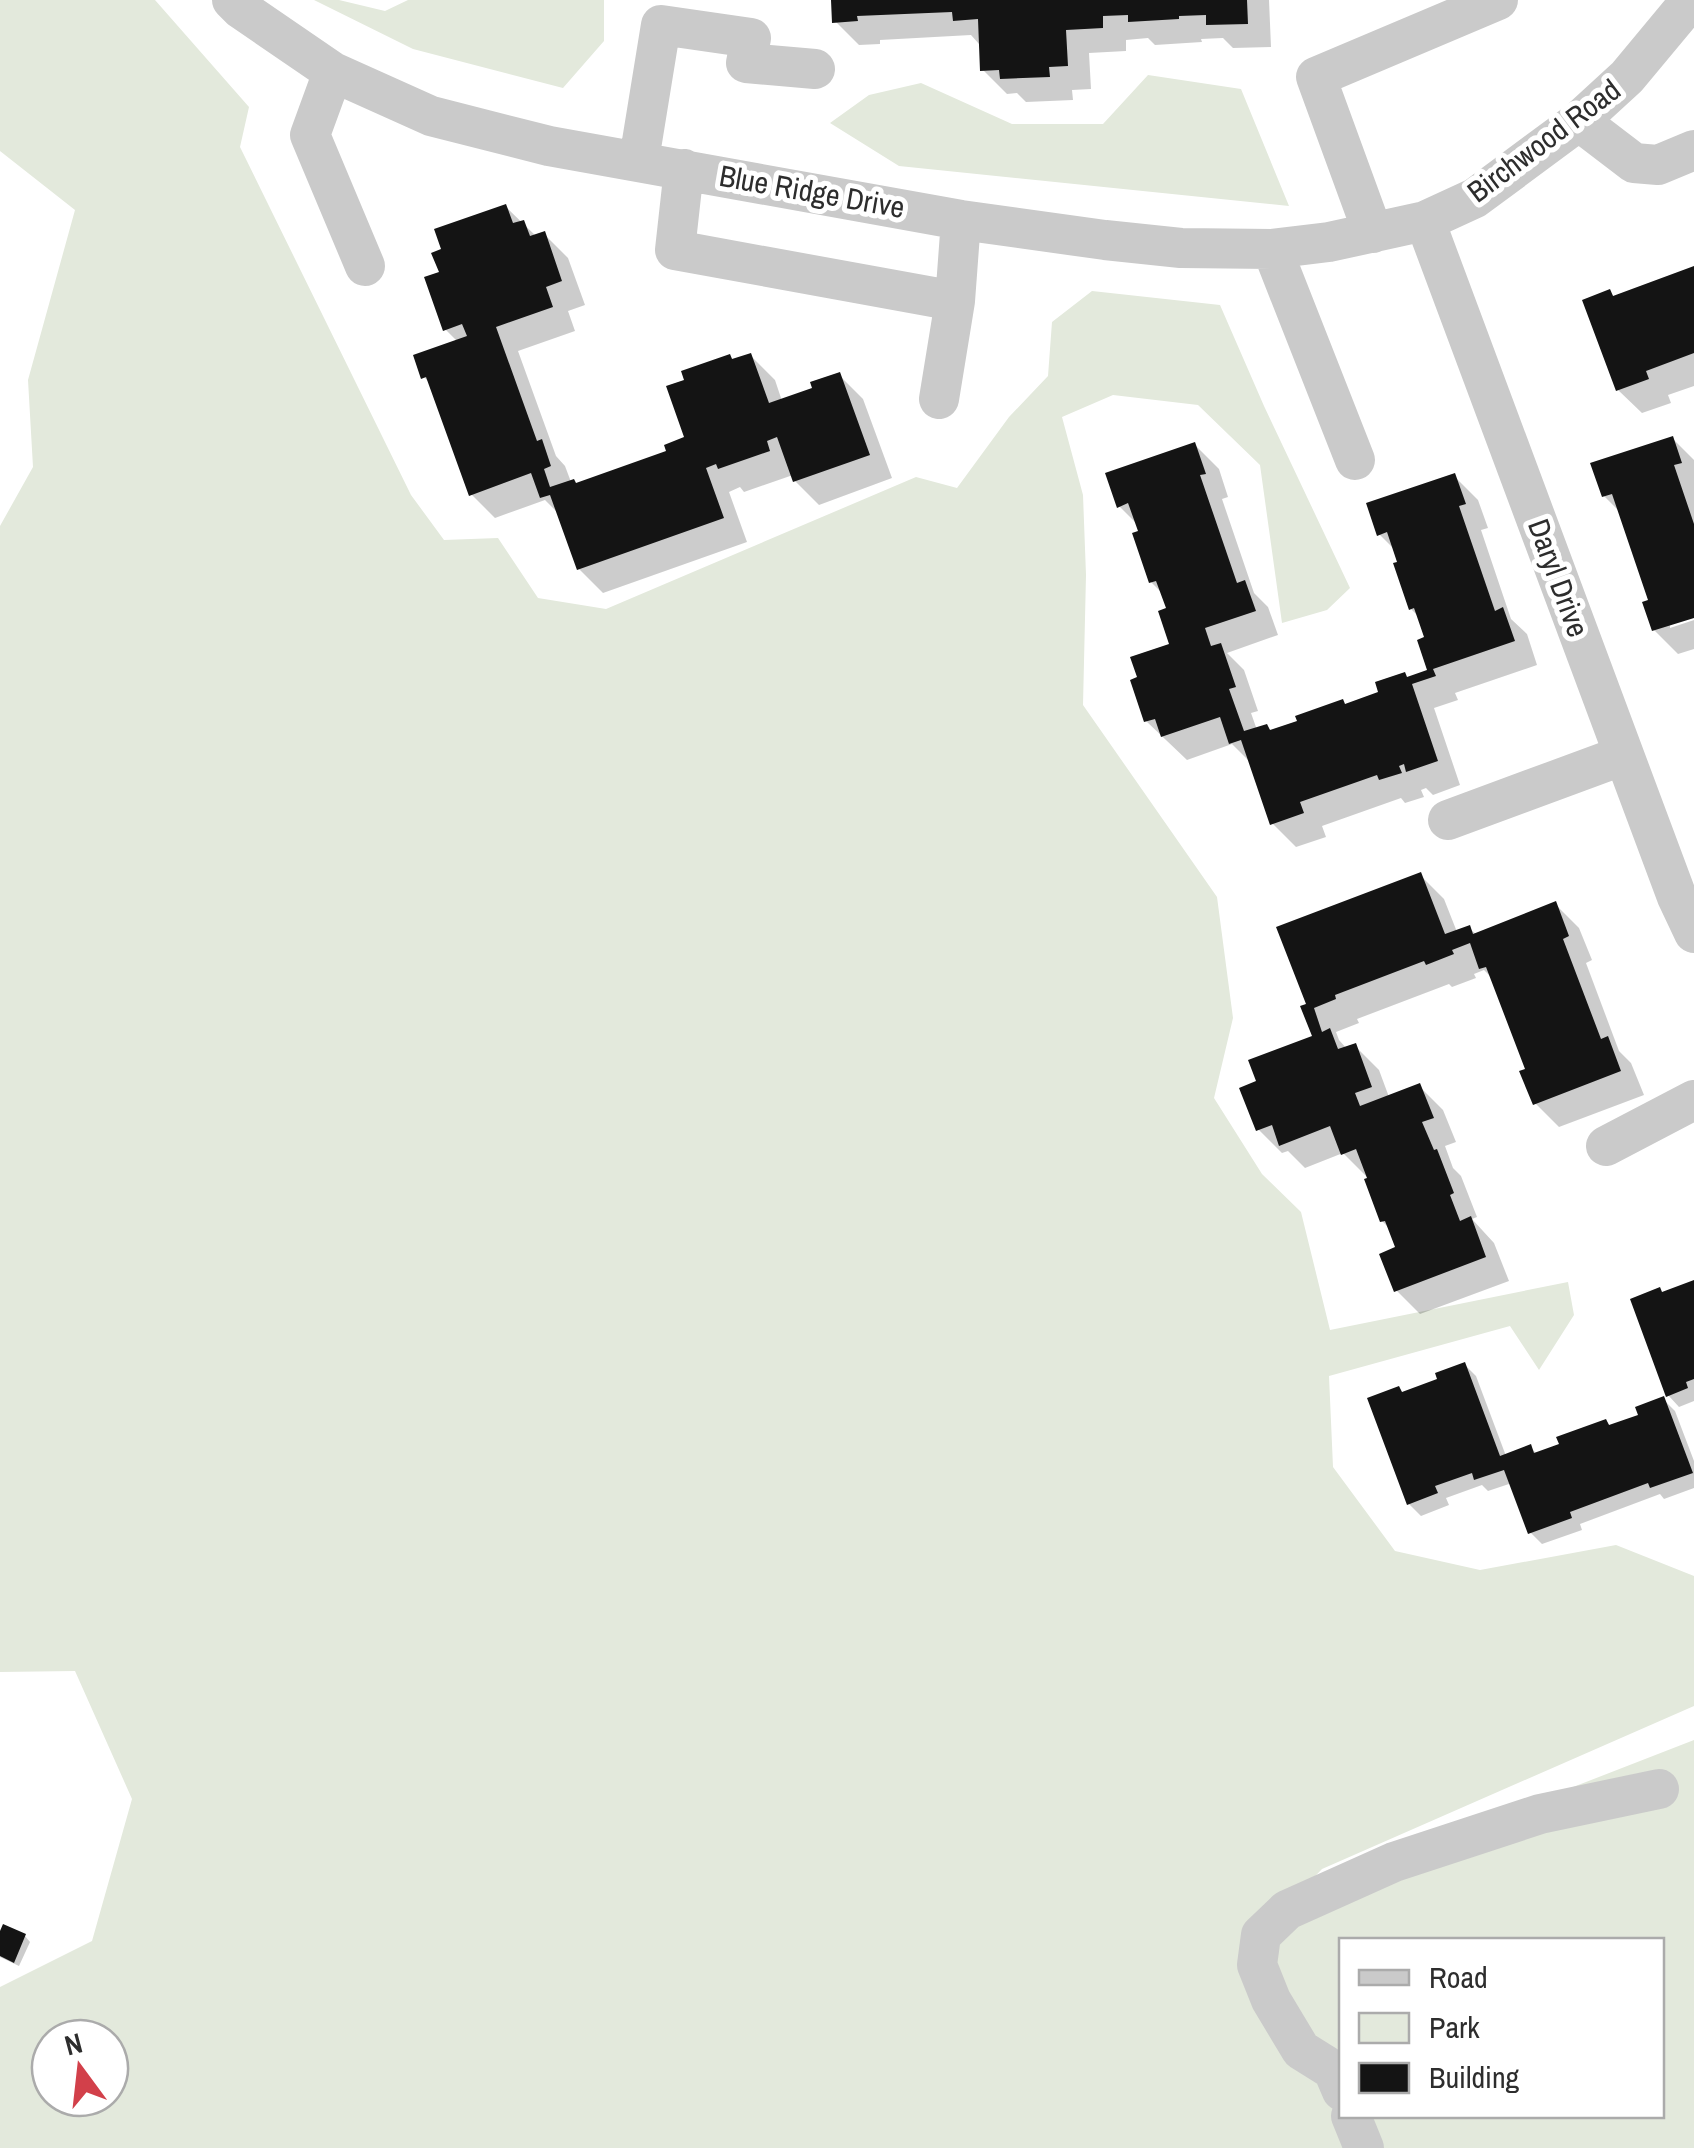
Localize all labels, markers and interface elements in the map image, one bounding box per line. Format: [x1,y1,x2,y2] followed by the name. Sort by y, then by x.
[1459,70,1628,211] street label: Birchwood Road
[716,155,908,227] street label: Blue Ridge Drive
[1519,513,1599,642] street label: Daryl Drive
[1339,1938,1664,2118] legend
[1429,1957,1488,1997] text: Road
[1429,2007,1480,2047] text: Park
[30,2018,130,2118] north arrow
[61,2023,86,2064] text: N
[1429,2057,1520,2097] text: Building

